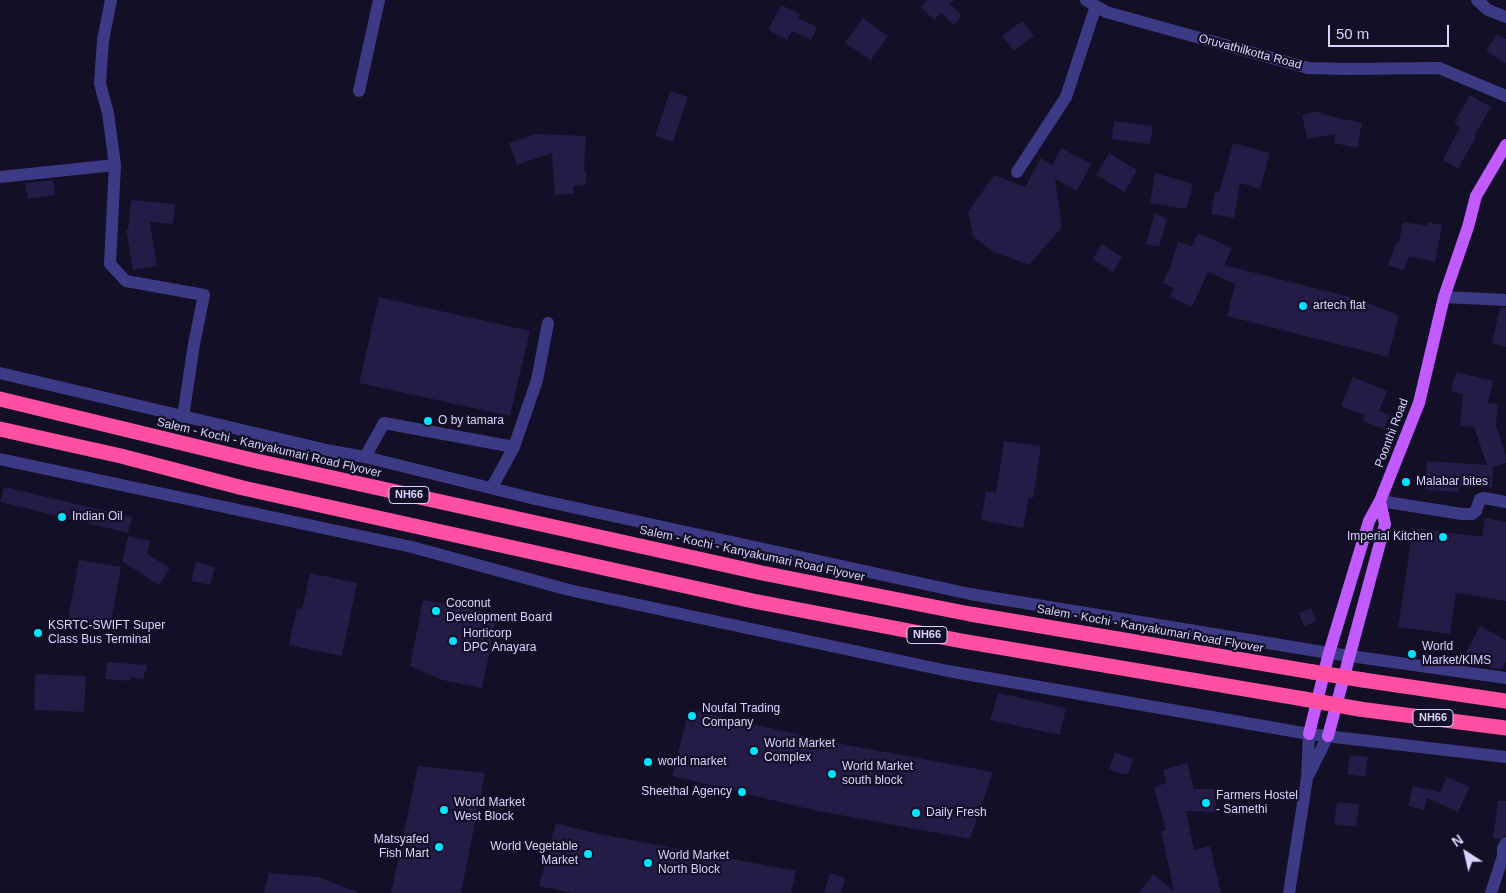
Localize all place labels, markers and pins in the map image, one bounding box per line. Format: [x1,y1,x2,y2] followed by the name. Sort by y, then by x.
[1313,299,1366,313] place label: artech flat
[1297,300,1309,312] marker: artech flat
[438,414,504,428] place label: O by tamara
[422,415,434,427] marker: O by tamara
[1416,475,1488,489] place label: Malabar bites
[1400,476,1412,488] marker: Malabar bites
[72,510,123,524] place label: Indian Oil
[56,511,68,523] marker: Indian Oil
[1347,530,1433,544] place label: Imperial Kitchen
[1437,531,1449,543] marker: Imperial Kitchen
[446,597,552,625] place label: Coconut Development Board
[430,605,442,617] marker: Coconut Development Board
[48,619,165,647] place label: KSRTC-SWIFT Super Class Bus Terminal
[32,627,44,639] marker: KSRTC-SWIFT Super Class Bus Terminal
[463,627,536,655] place label: Horticorp DPC Anayara
[447,635,459,647] marker: Horticorp DPC Anayara
[1422,640,1491,668] place label: World Market/KIMS
[1406,648,1418,660] marker: World Market/KIMS
[702,702,780,730] place label: Noufal Trading Company
[686,710,698,722] marker: Noufal Trading Company
[764,737,835,765] place label: World Market Complex
[748,745,760,757] marker: World Market Complex
[658,755,727,769] place label: world market
[642,756,654,768] marker: world market
[842,760,913,788] place label: World Market south block
[826,768,838,780] marker: World Market south block
[641,785,732,799] place label: Sheethal Agency
[736,786,748,798] marker: Sheethal Agency
[1216,789,1298,817] place label: Farmers Hostel - Samethi
[454,796,525,824] place label: World Market West Block
[1200,797,1212,809] marker: Farmers Hostel - Samethi
[438,804,450,816] marker: World Market West Block
[926,806,987,820] place label: Daily Fresh
[910,807,922,819] marker: Daily Fresh
[374,833,429,861] place label: Matsyafed Fish Mart
[490,840,578,868] place label: World Vegetable Market
[433,841,445,853] marker: Matsyafed Fish Mart
[582,848,594,860] marker: World Vegetable Market
[658,849,729,877] place label: World Market North Block
[642,857,654,869] marker: World Market North Block

